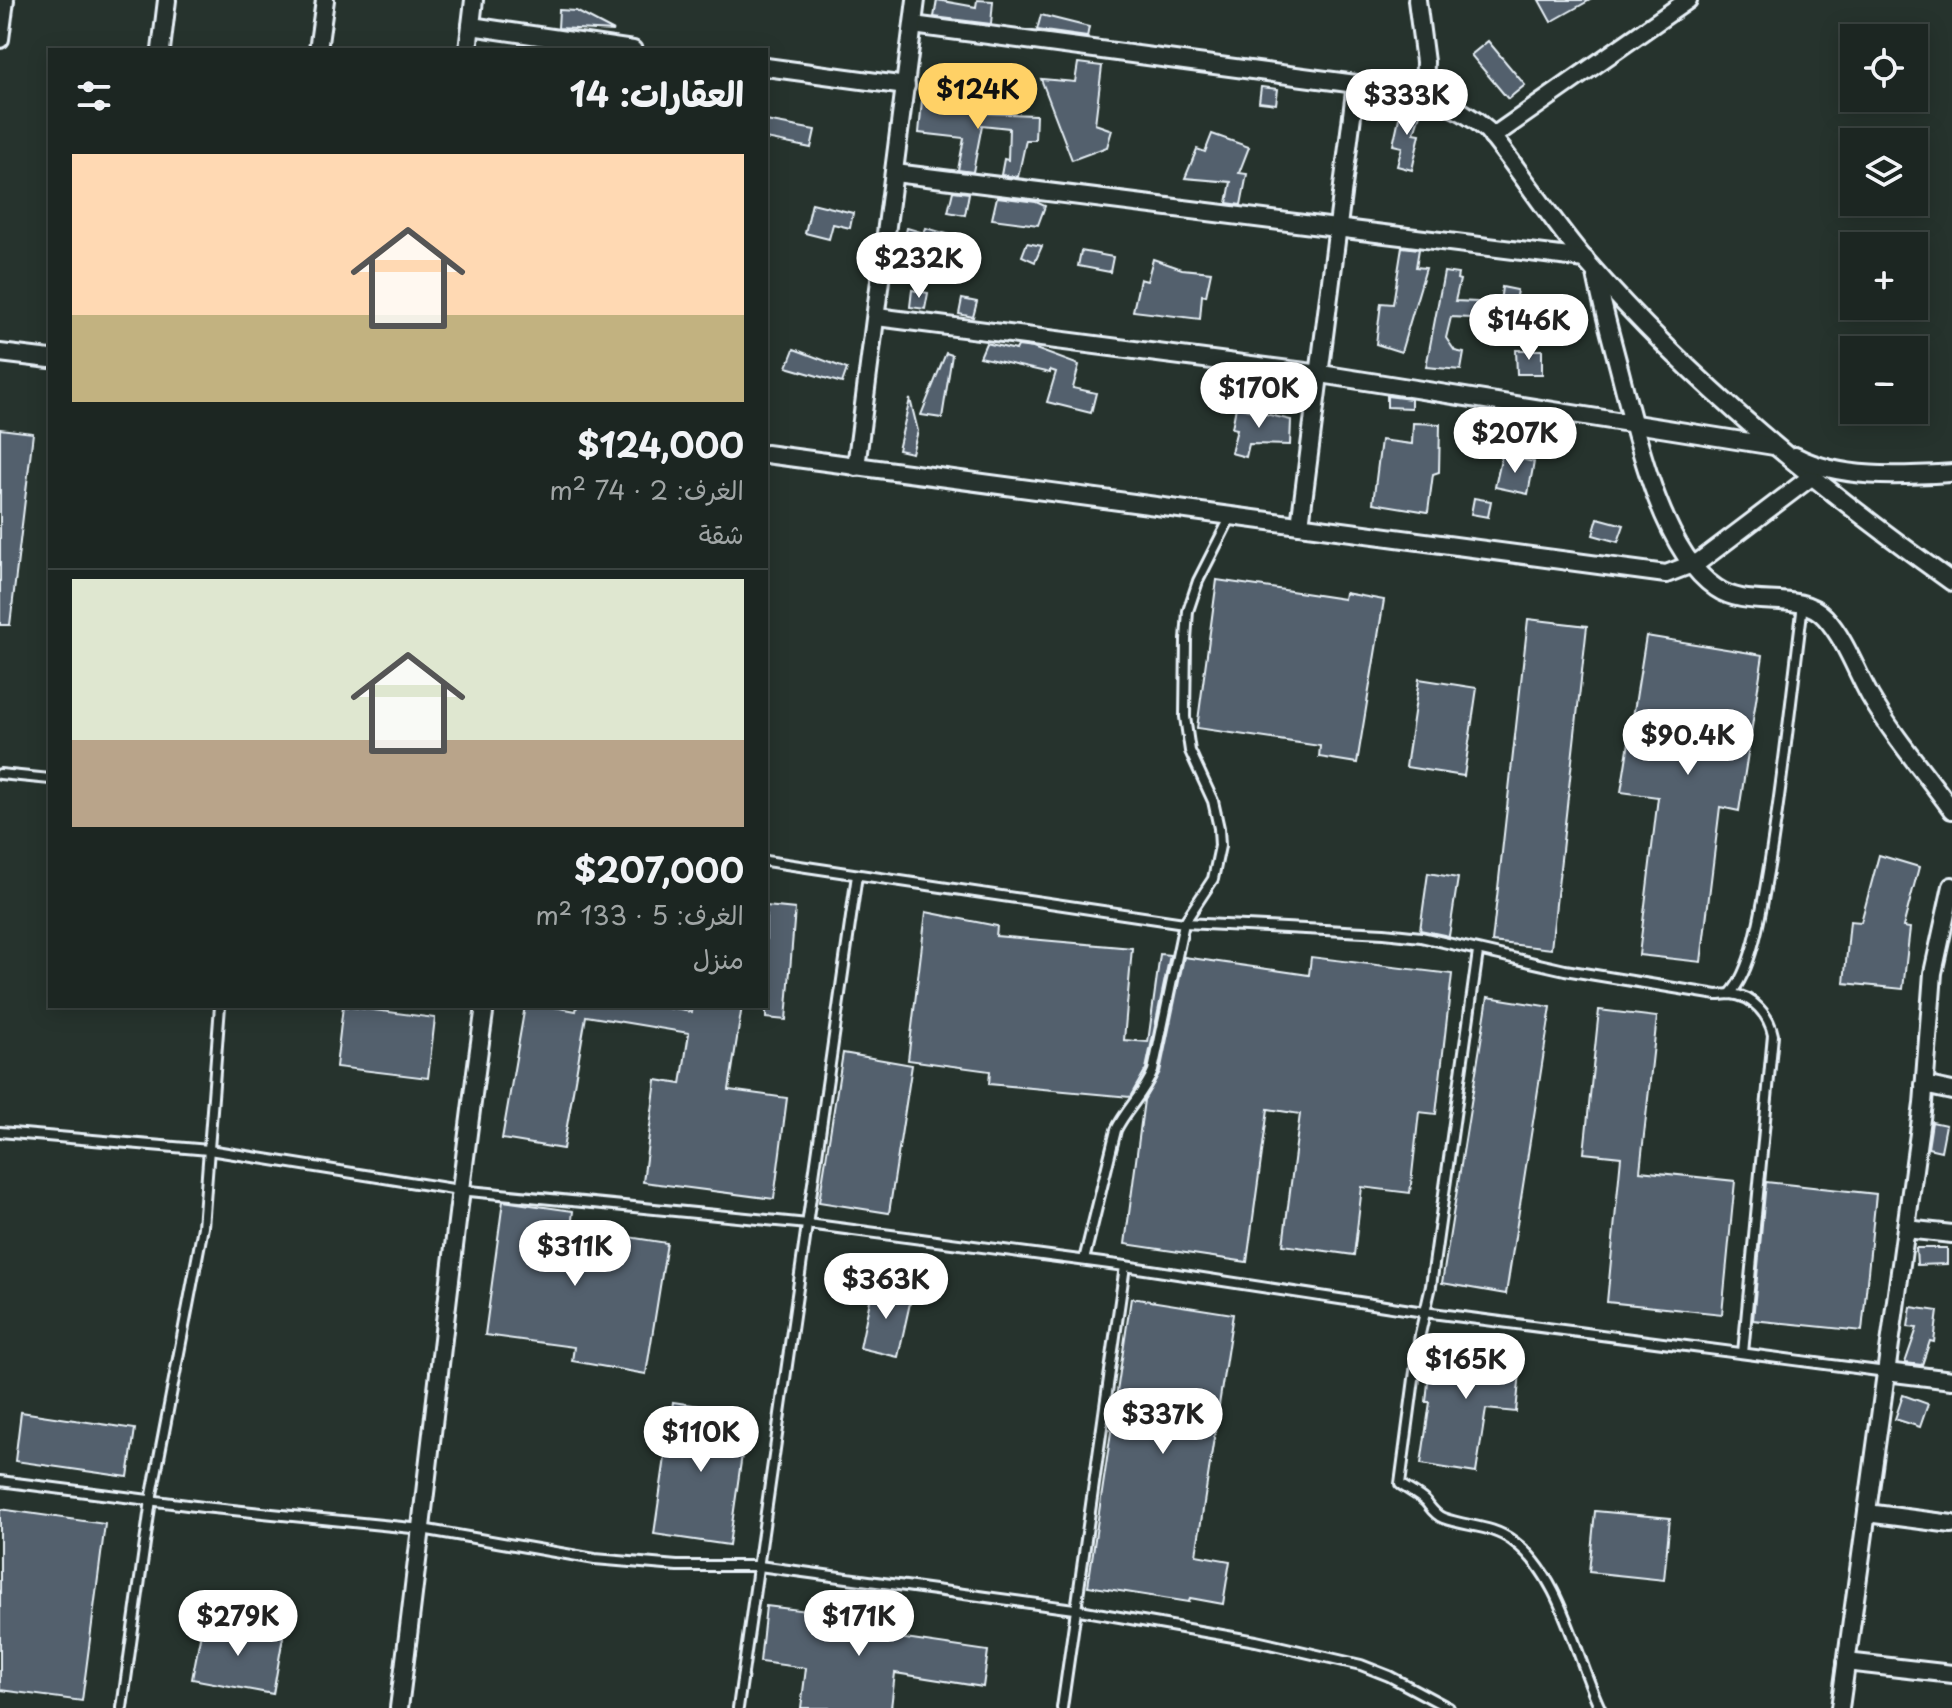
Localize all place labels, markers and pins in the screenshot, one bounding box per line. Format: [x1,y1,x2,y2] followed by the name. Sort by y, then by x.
[922,63,1034,131] pin: $124K
[1351,69,1463,137] pin: $333K
[863,232,975,300] pin: $232K
[1473,294,1585,362] pin: $146K
[1203,362,1315,430] pin: $170K
[1459,407,1571,475] pin: $207K
[1623,709,1753,777] pin: $90.4K
[519,1220,631,1288] pin: $311K
[830,1253,942,1321] pin: $363K
[1410,1333,1522,1401] pin: $165K
[1107,1388,1219,1456] pin: $337K
[645,1406,757,1474] pin: $110K
[182,1590,294,1658] pin: $279K
[803,1590,915,1658] pin: $171K

